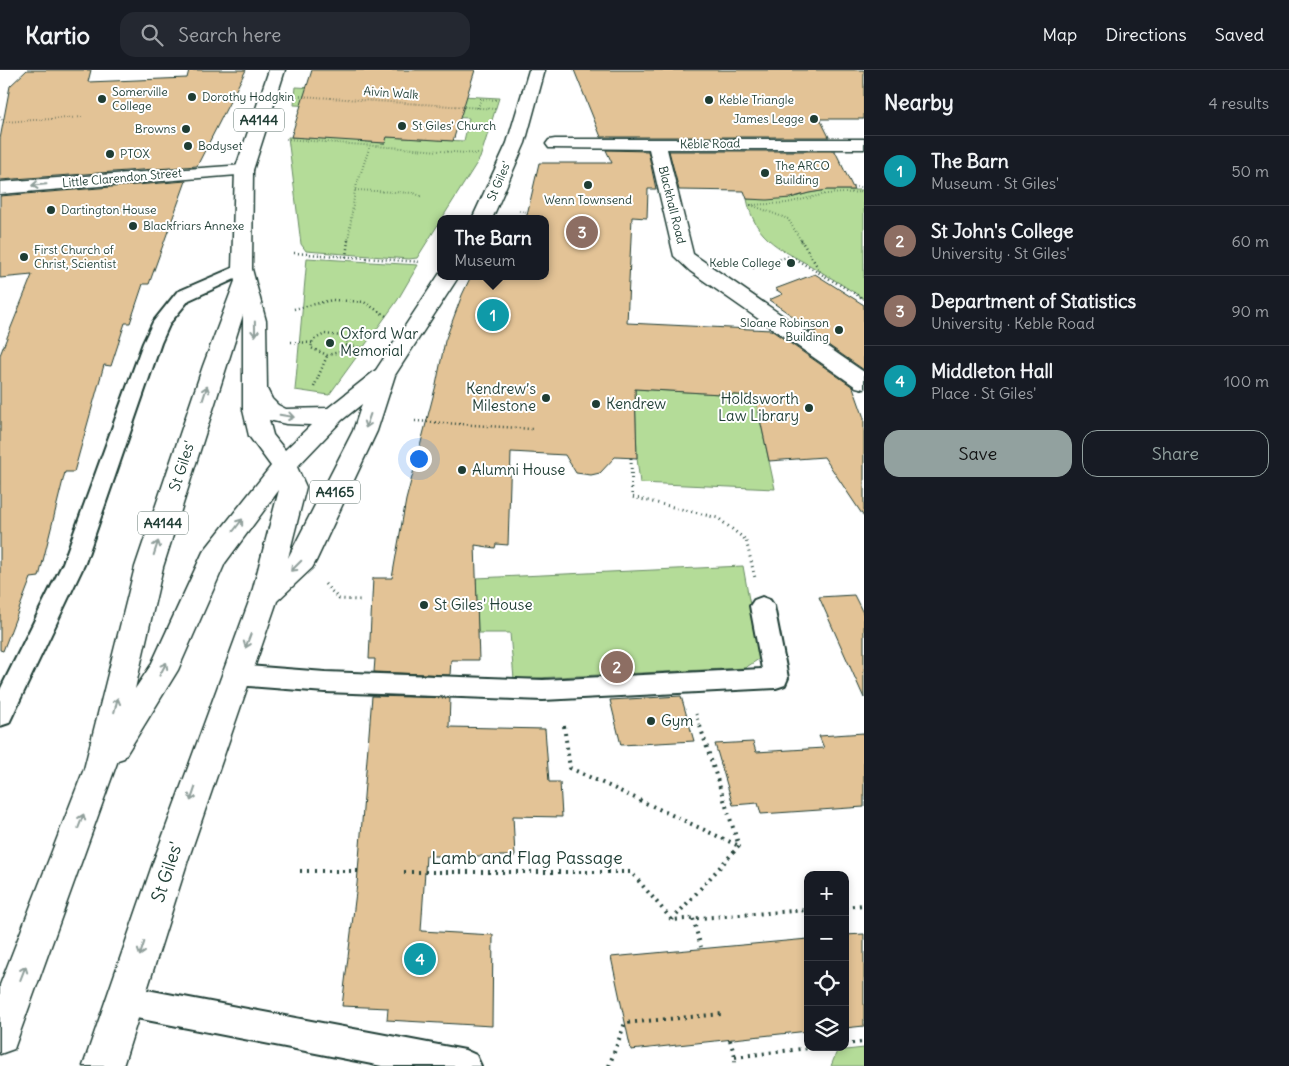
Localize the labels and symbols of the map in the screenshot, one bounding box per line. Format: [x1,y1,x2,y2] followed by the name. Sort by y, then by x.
[363,83,419,102] street label: Aivin Walk
[112,84,168,113] place label: Somerville College
[202,89,294,104] place label: Dorothy Hodgkin
[186,91,198,103] marker: Dorothy Hodgkin
[719,92,794,107] place label: Keble Triangle
[96,93,108,105] marker: Somerville College
[703,94,715,106] marker: Keble Triangle
[234,108,284,132] road number: A4144
[733,111,804,126] place label: James Legge
[808,113,820,125] marker: James Legge
[412,118,496,133] place label: St Giles' Church
[396,120,408,132] marker: St Giles' Church
[135,121,176,136] place label: Browns
[180,123,192,135] marker: Browns
[680,135,740,152] street label: Keble Road
[198,138,242,153] place label: Bodyset
[182,140,194,152] marker: Bodyset
[120,146,150,161] place label: PTOX
[104,148,116,160] marker: PTOX
[775,158,830,187] place label: The ARCO Building
[484,159,514,203] street label: St Giles'
[656,164,689,245] street label: Blackhall Road
[61,165,183,190] street label: Little Clarendon Street
[759,167,771,179] marker: The ARCO Building
[582,179,594,191] marker: Wenn Townsend
[31,181,47,190] one-way arrow
[544,192,632,207] place label: Wenn Townsend
[61,202,157,217] place label: Dartington House
[45,204,57,216] marker: Dartington House
[566,213,598,251] pin: 3
[143,218,244,233] place label: Blackfriars Annexe
[127,220,139,232] marker: Blackfriars Annexe
[34,242,116,271] place label: First Church of Christ, Scientist
[18,251,30,263] marker: First Church of Christ, Scientist
[709,255,781,270] place label: Keble College
[785,257,797,269] marker: Keble College
[477,296,509,334] pin: 1
[740,315,829,344] place label: Sloane Robinson Building
[250,320,260,337] one-way arrow
[340,324,418,360] place label: Oxford War Memorial
[833,324,845,336] marker: Sloane Robinson Building
[324,337,336,349] marker: Oxford War Memorial
[466,379,536,415] place label: Kendrew’s Milestone
[201,385,211,401] one-way arrow
[718,389,799,425] place label: Holdsworth Law Library
[540,392,552,404] marker: Kendrew’s Milestone
[606,394,666,413] place label: Kendrew
[590,398,602,410] marker: Kendrew
[803,402,815,414] marker: Holdsworth Law Library
[278,411,294,421] one-way arrow
[363,412,372,428] one-way arrow
[164,438,199,494] street label: St Giles'
[406,446,432,472] your location
[472,460,565,479] place label: Alumni House
[456,464,468,476] marker: Alumni House
[310,481,360,504] road number: A4165
[138,512,188,534] road number: A4144
[233,518,243,532] one-way arrow
[151,540,161,556] one-way arrow
[290,559,302,572] one-way arrow
[434,595,532,614] place label: St Giles' House
[418,599,430,611] marker: St Giles' House
[243,633,252,648] one-way arrow
[601,648,633,686] pin: 2
[158,661,168,676] one-way arrow
[112,698,121,714] one-way arrow
[661,711,694,730] place label: Gym
[645,715,657,727] marker: Gym
[188,786,198,802] one-way arrow
[77,814,86,829] one-way arrow
[146,839,187,905] street label: St Giles'
[431,846,623,869] street label: Lamb and Flag Passage
[137,940,147,956] one-way arrow
[404,940,436,978] pin: 4
[19,966,28,981] one-way arrow

